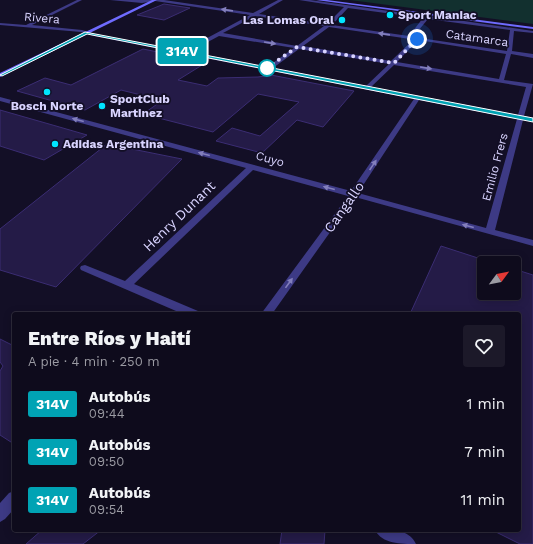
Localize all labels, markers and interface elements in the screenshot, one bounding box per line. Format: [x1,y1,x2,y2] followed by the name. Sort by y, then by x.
[221,7,233,13] one-way arrow
[398,8,477,22] place label: Sport Maniac
[24,9,61,27] street label: Rivera
[385,10,395,20] marker: Sport Maniac
[243,13,334,27] place label: Las Lomas Oral
[337,15,347,25] marker: Las Lomas Oral
[445,27,509,49] street label: Catamarca
[407,29,427,49] your location
[378,31,390,37] one-way arrow
[154,38,210,64] line badge: 314V
[264,40,276,46] one-way arrow
[166,43,198,59] text: 314V
[258,59,276,77] unlabelled marker
[420,65,432,71] one-way arrow
[42,87,52,97] marker: Bosch Norte
[110,92,170,120] place label: SportClub Martinez
[11,99,83,113] place label: Bosch Norte
[97,101,107,111] marker: SportClub Martinez
[72,117,84,123] one-way arrow
[479,131,511,203] street label: Emilio Frers
[63,137,163,151] place label: Adidas Argentina
[50,139,60,149] marker: Adidas Argentina
[254,148,286,170] street label: Cuyo
[198,151,210,157] one-way arrow
[369,160,377,171] one-way arrow
[140,177,218,254] street label: Henry Dunant
[321,178,367,236] street label: Cangallo
[323,185,335,191] one-way arrow
[462,222,475,228] one-way arrow
[477,256,521,300] north arrow
[477,256,521,300] map controls
[285,277,293,288] one-way arrow
[463,325,505,367] button: heart
[28,327,191,350] text: Entre Ríos y Haití
[28,354,160,369] text: A pie · 4 min · 250 m
[89,388,150,406] text: Autobús
[466,395,505,413] text: 1 min
[36,396,69,412] text: 314V
[89,406,125,421] text: 09:44
[89,436,150,454] text: Autobús
[464,443,505,461] text: 7 min
[36,444,69,460] text: 314V
[89,454,124,469] text: 09:50
[89,484,150,502] text: Autobús
[461,491,505,509] text: 11 min
[36,492,69,508] text: 314V
[89,502,124,517] text: 09:54

